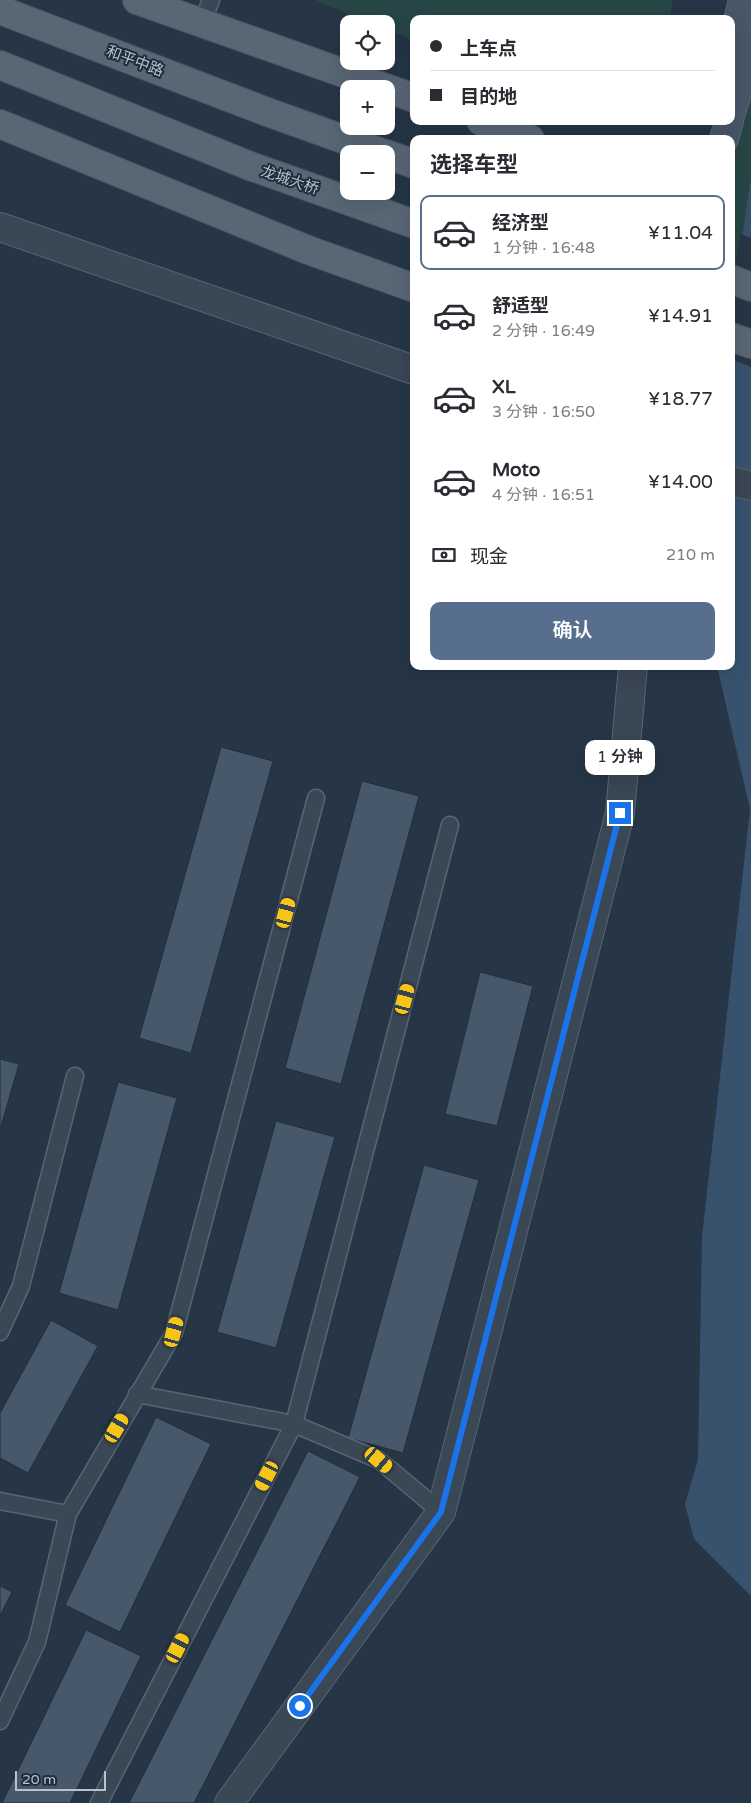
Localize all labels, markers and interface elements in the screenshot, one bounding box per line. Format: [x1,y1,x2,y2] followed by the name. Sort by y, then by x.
[340,15,395,200] map controls
[340,15,395,70] button: locate
[460,38,517,60] text: 上车点
[104,42,166,80] street label: 和平中路
[340,80,395,135] button: +
[460,86,517,108] text: 目的地
[340,145,395,200] button: −
[430,152,518,178] text: 选择车型
[259,162,321,198] street label: 龙城大桥
[432,210,477,255] icon: car
[492,212,549,234] text: 经济型
[648,222,713,244] text: ¥11.04
[492,238,595,258] text: 1 分钟 · 16:48
[432,293,477,338] icon: car
[492,295,549,317] text: 舒适型
[648,305,713,327] text: ¥14.91
[492,321,595,341] text: 2 分钟 · 16:49
[432,376,477,421] icon: car
[492,376,516,398] text: XL
[648,388,713,410] text: ¥18.77
[492,402,595,422] text: 3 分钟 · 16:50
[432,459,477,504] icon: car
[492,459,540,481] text: Moto
[648,471,713,493] text: ¥14.00
[492,485,595,505] text: 4 分钟 · 16:51
[430,541,458,569] icon: cash
[666,545,715,565] text: 210 m
[470,546,508,568] text: 现金
[430,602,715,660] button: 确认
[585,740,655,776] callout: 1 分钟
[597,747,643,767] text: 1 分钟
[609,802,631,824] route end
[274,897,297,929] car
[393,983,416,1015] car
[162,1316,185,1348] car
[103,1411,130,1445] car
[362,1445,395,1475] car
[253,1459,280,1493] car
[164,1631,191,1665] car
[289,1695,311,1717] route start
[15,1768,106,1791] scale bar
[22,1771,56,1788] text: 20 m

